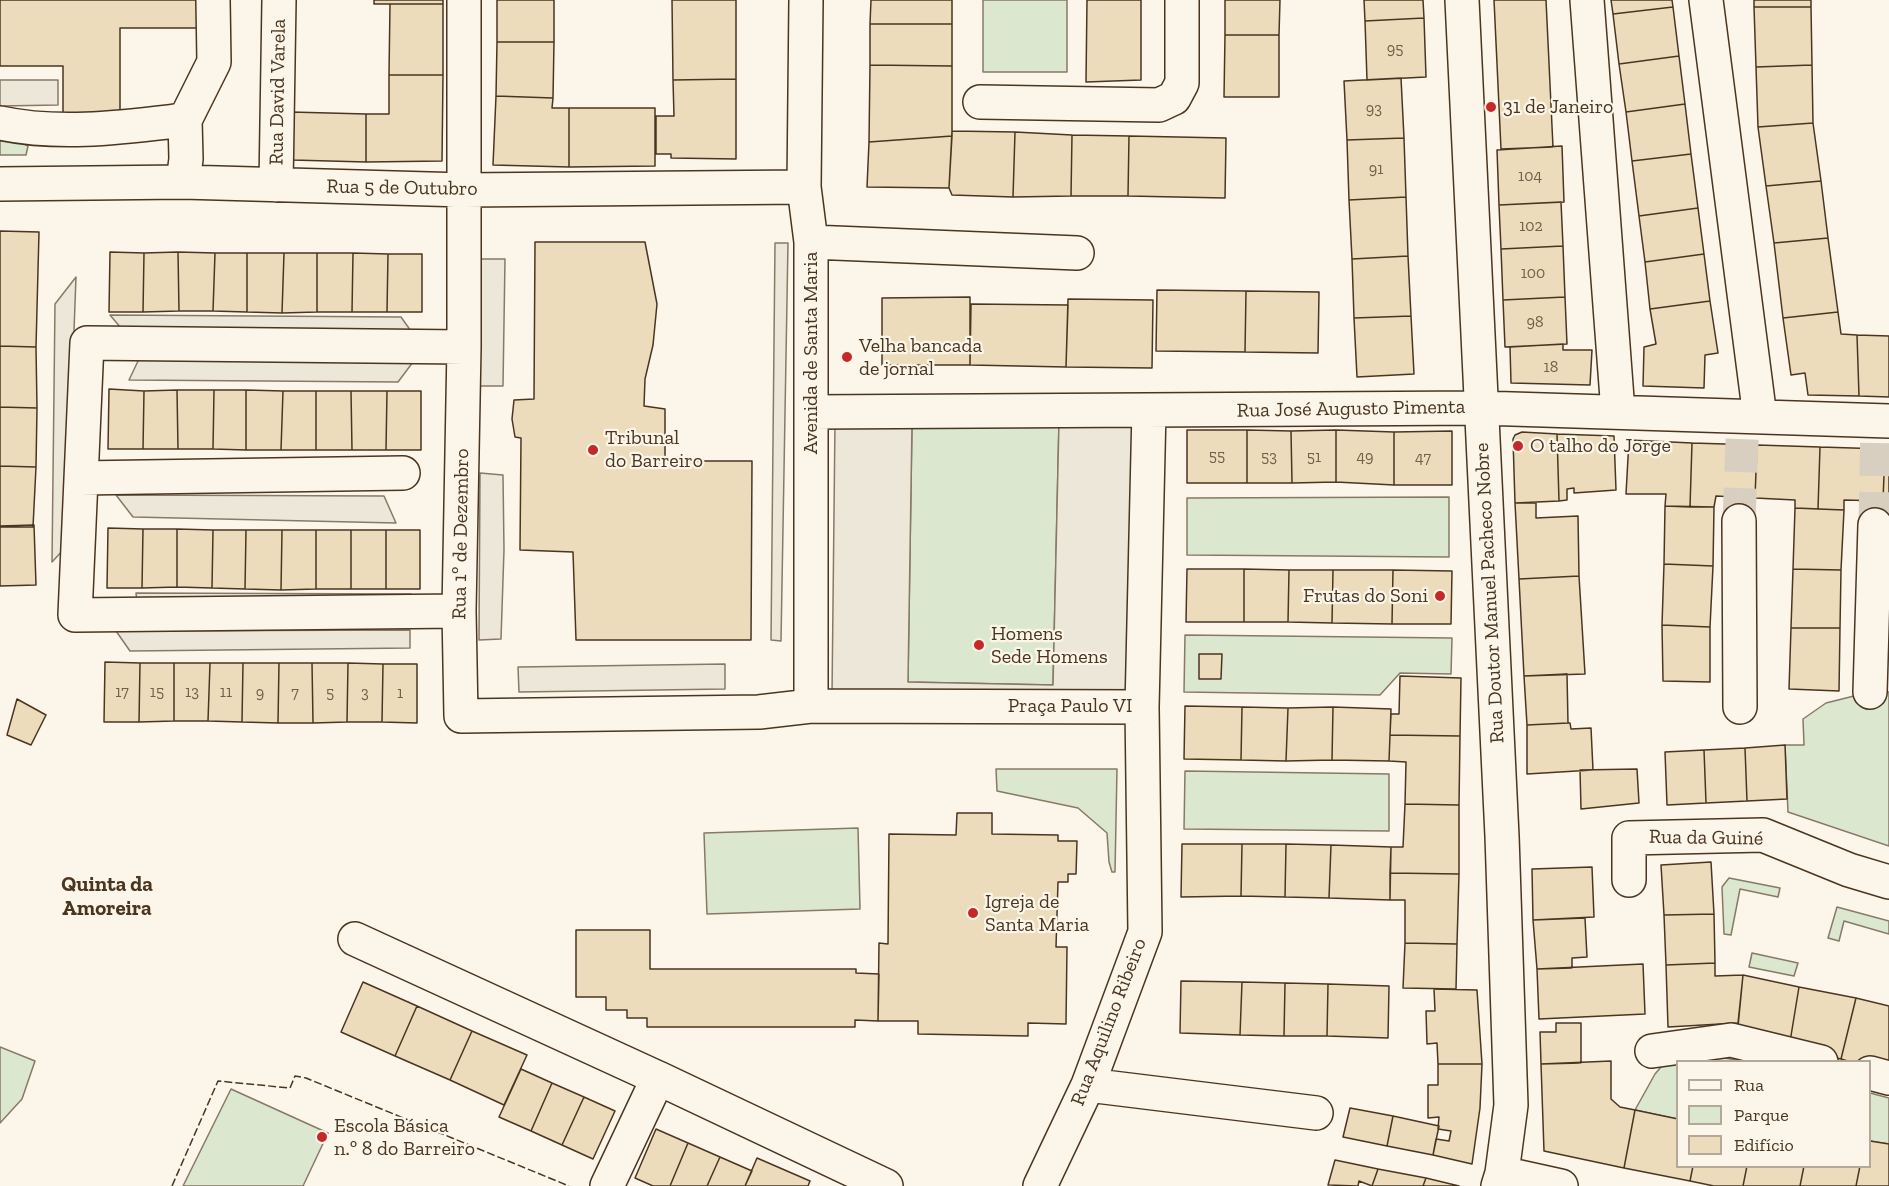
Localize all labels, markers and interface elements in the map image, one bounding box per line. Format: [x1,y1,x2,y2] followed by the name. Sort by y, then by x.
[265,19,291,165] street label: Rua David Varela
[1387,39,1403,59] house number: 95
[1503,95,1613,119] place label: 31 de Janeiro
[1366,99,1382,119] house number: 93
[1484,100,1498,114] marker: 31 de Janeiro
[1369,159,1383,179] house number: 91
[1518,166,1542,186] house number: 104
[326,175,478,201] street label: Rua 5 de Outubro
[1519,216,1543,236] house number: 102
[799,252,823,454] street label: Avenida de Santa Maria
[1521,263,1545,283] house number: 100
[1526,312,1544,332] house number: 98
[859,334,982,381] place label: Velha bancada de jornal
[840,350,854,364] marker: Velha bancada de jornal
[1544,357,1558,377] house number: 18
[1236,395,1466,423] street label: Rua José Augusto Pimenta
[605,426,703,473] place label: Tribunal do Barreiro
[1530,434,1671,458] place label: O talho do Jorge
[1511,439,1525,453] marker: O talho do Jorge
[1470,442,1510,744] street label: Rua Doutor Manuel Pacheco Nobre
[586,443,600,457] marker: Tribunal do Barreiro
[1209,446,1225,466] house number: 55
[1261,447,1277,467] house number: 53
[1307,447,1321,467] house number: 51
[1356,447,1374,467] house number: 49
[448,448,474,620] street label: Rua 1º de Dezembro
[1415,448,1431,468] house number: 47
[1303,584,1428,608] place label: Frutas do Soni
[1433,589,1447,603] marker: Frutas do Soni
[991,622,1108,669] place label: Homens Sede Homens
[972,638,986,652] marker: Homens Sede Homens
[115,682,129,702] house number: 17
[150,682,164,702] house number: 15
[185,682,199,702] house number: 13
[220,682,232,702] house number: 11
[256,683,264,703] house number: 9
[291,683,299,703] house number: 7
[326,683,334,703] house number: 5
[361,683,369,703] house number: 3
[397,683,403,703] house number: 1
[1008,694,1132,718] street label: Praça Paulo VI
[1649,825,1763,851] street label: Rua da Guiné
[61,872,153,922] district label: Quinta da Amoreira
[985,890,1089,937] place label: Igreja de Santa Maria
[966,906,980,920] marker: Igreja de Santa Maria
[1066,935,1152,1109] street label: Rua Aquilino Ribeiro
[1676,1060,1871,1168] legend
[1734,1074,1764,1096] text: Rua
[1734,1104,1789,1126] text: Parque
[334,1114,475,1161] place label: Escola Básica n.º 8 do Barreiro
[315,1130,329,1144] marker: Escola Básica n.º 8 do Barreiro
[1734,1134,1794,1156] text: Edifício

